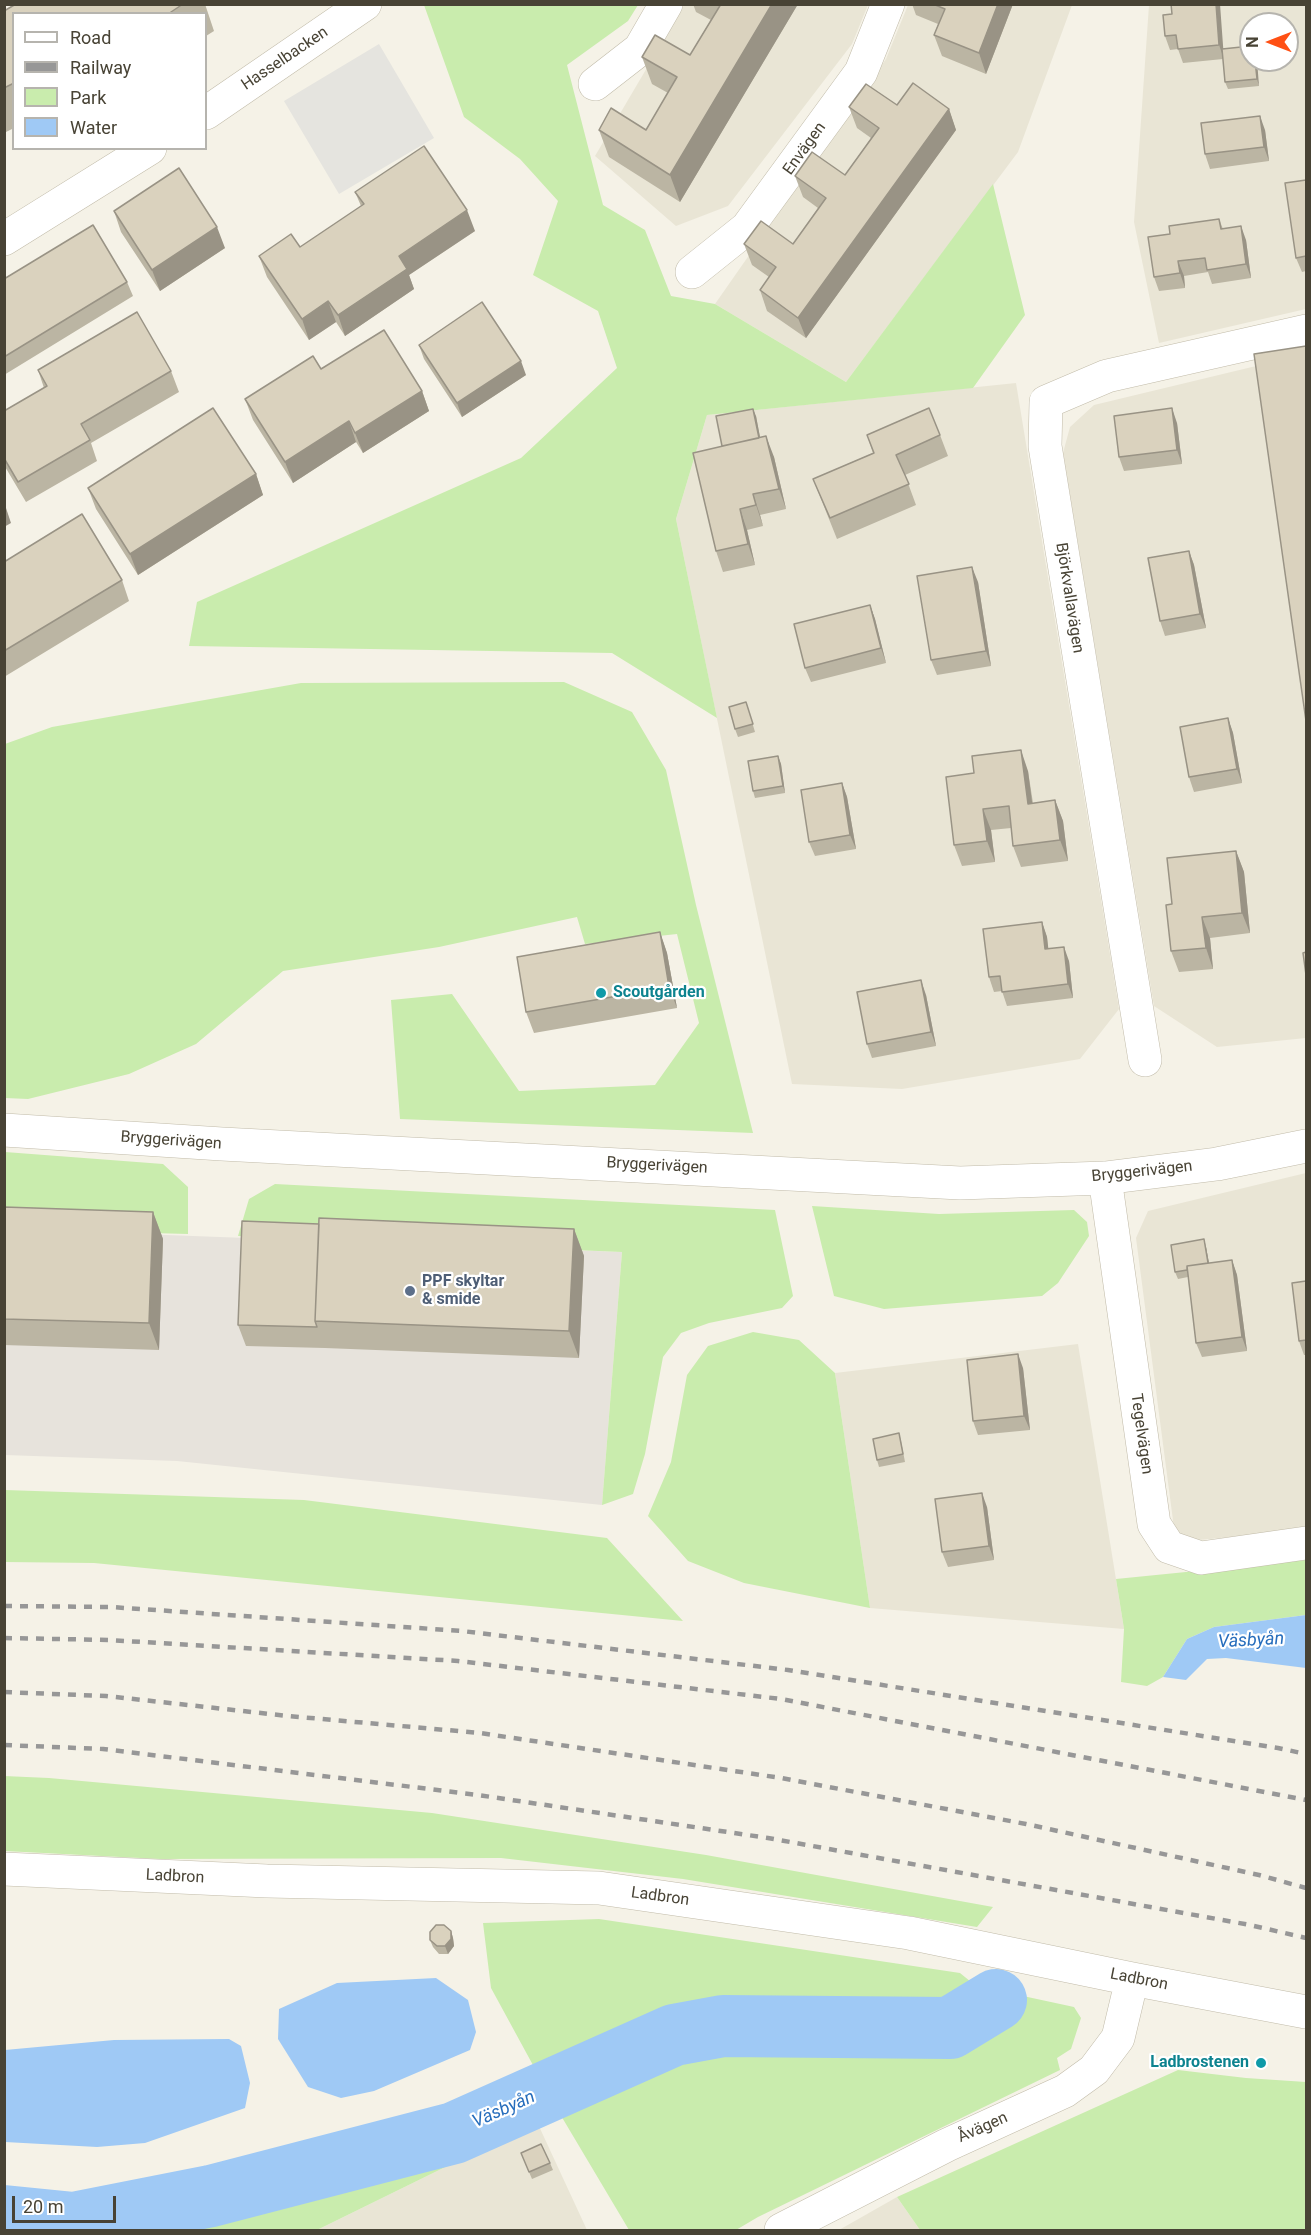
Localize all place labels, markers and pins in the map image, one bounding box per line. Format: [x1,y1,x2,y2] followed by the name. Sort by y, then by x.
[613,983,705,1003] place label: Scoutgården
[594,986,608,1000] marker: Scoutgården
[422,1272,504,1310] place label: PPF skyltar & smide
[403,1284,417,1298] marker: PPF skyltar & smide
[1150,2053,1249,2073] place label: Ladbrostenen
[1254,2056,1268,2070] marker: Ladbrostenen

